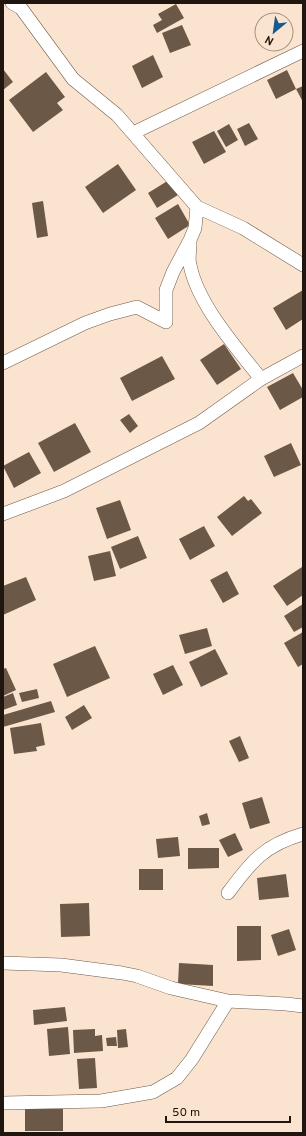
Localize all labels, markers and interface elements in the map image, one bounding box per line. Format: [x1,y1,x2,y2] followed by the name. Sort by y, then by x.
[254,12,294,52] north arrow
[263,32,276,48] text: N
[166,1098,290,1124] scale bar
[172,1105,200,1121] text: 50 m

